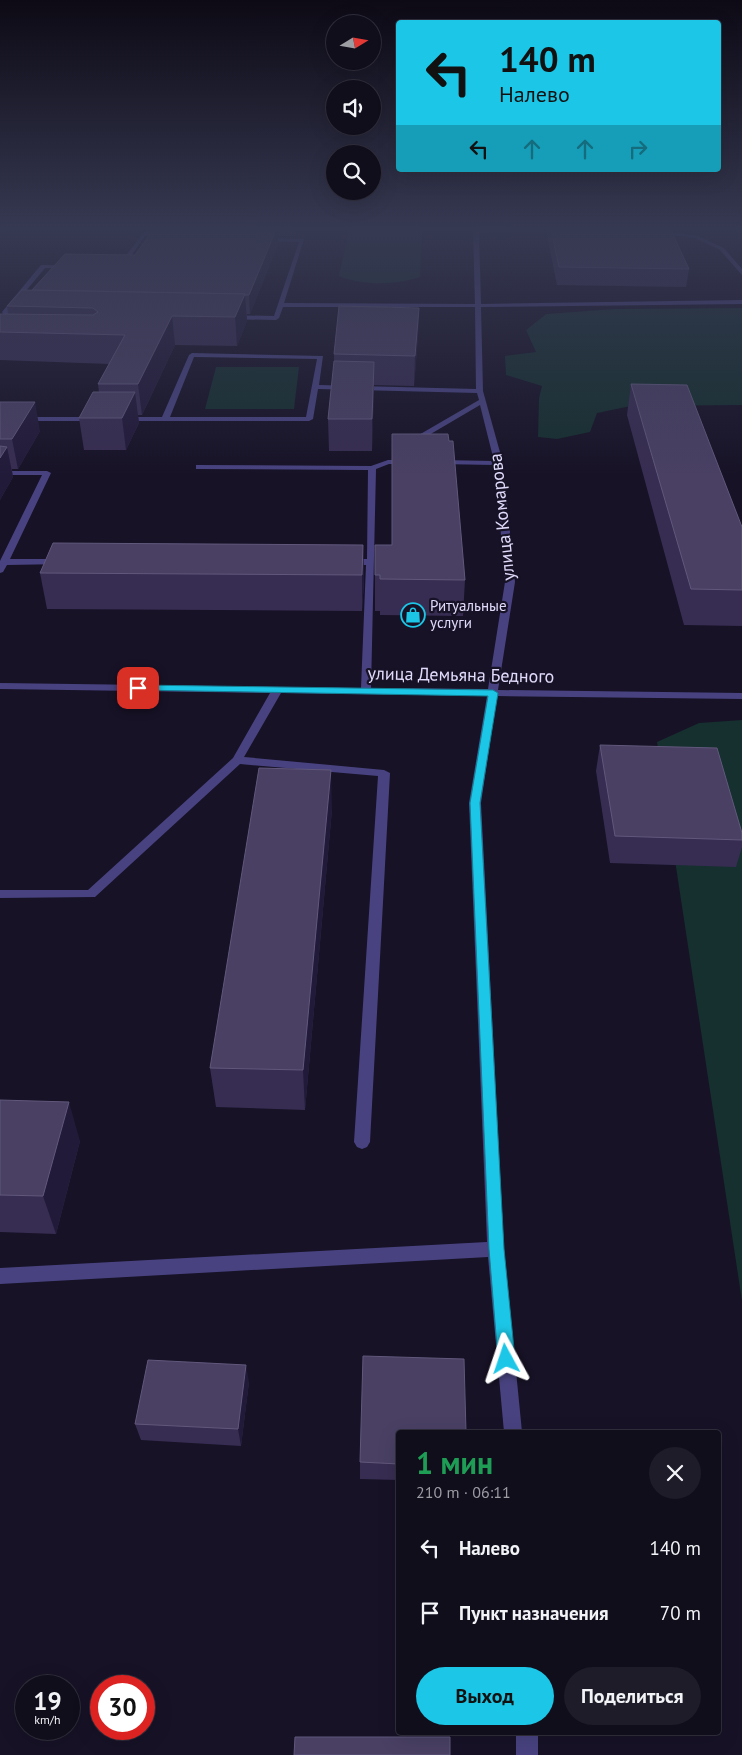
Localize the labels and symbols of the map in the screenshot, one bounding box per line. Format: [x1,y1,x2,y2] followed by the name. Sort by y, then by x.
[326,15,381,70] north arrow
[483,452,520,582] street label: улица Комарова
[430,596,507,632] place label: Ритуальные услуги
[400,602,426,628] shop icon: Ритуальные услуги
[368,661,555,688] street label: улица Демьяна Бедного
[117,667,159,709] pin
[479,1332,531,1384] position arrow
[90,1675,155,1740] speed limit sign: 30

